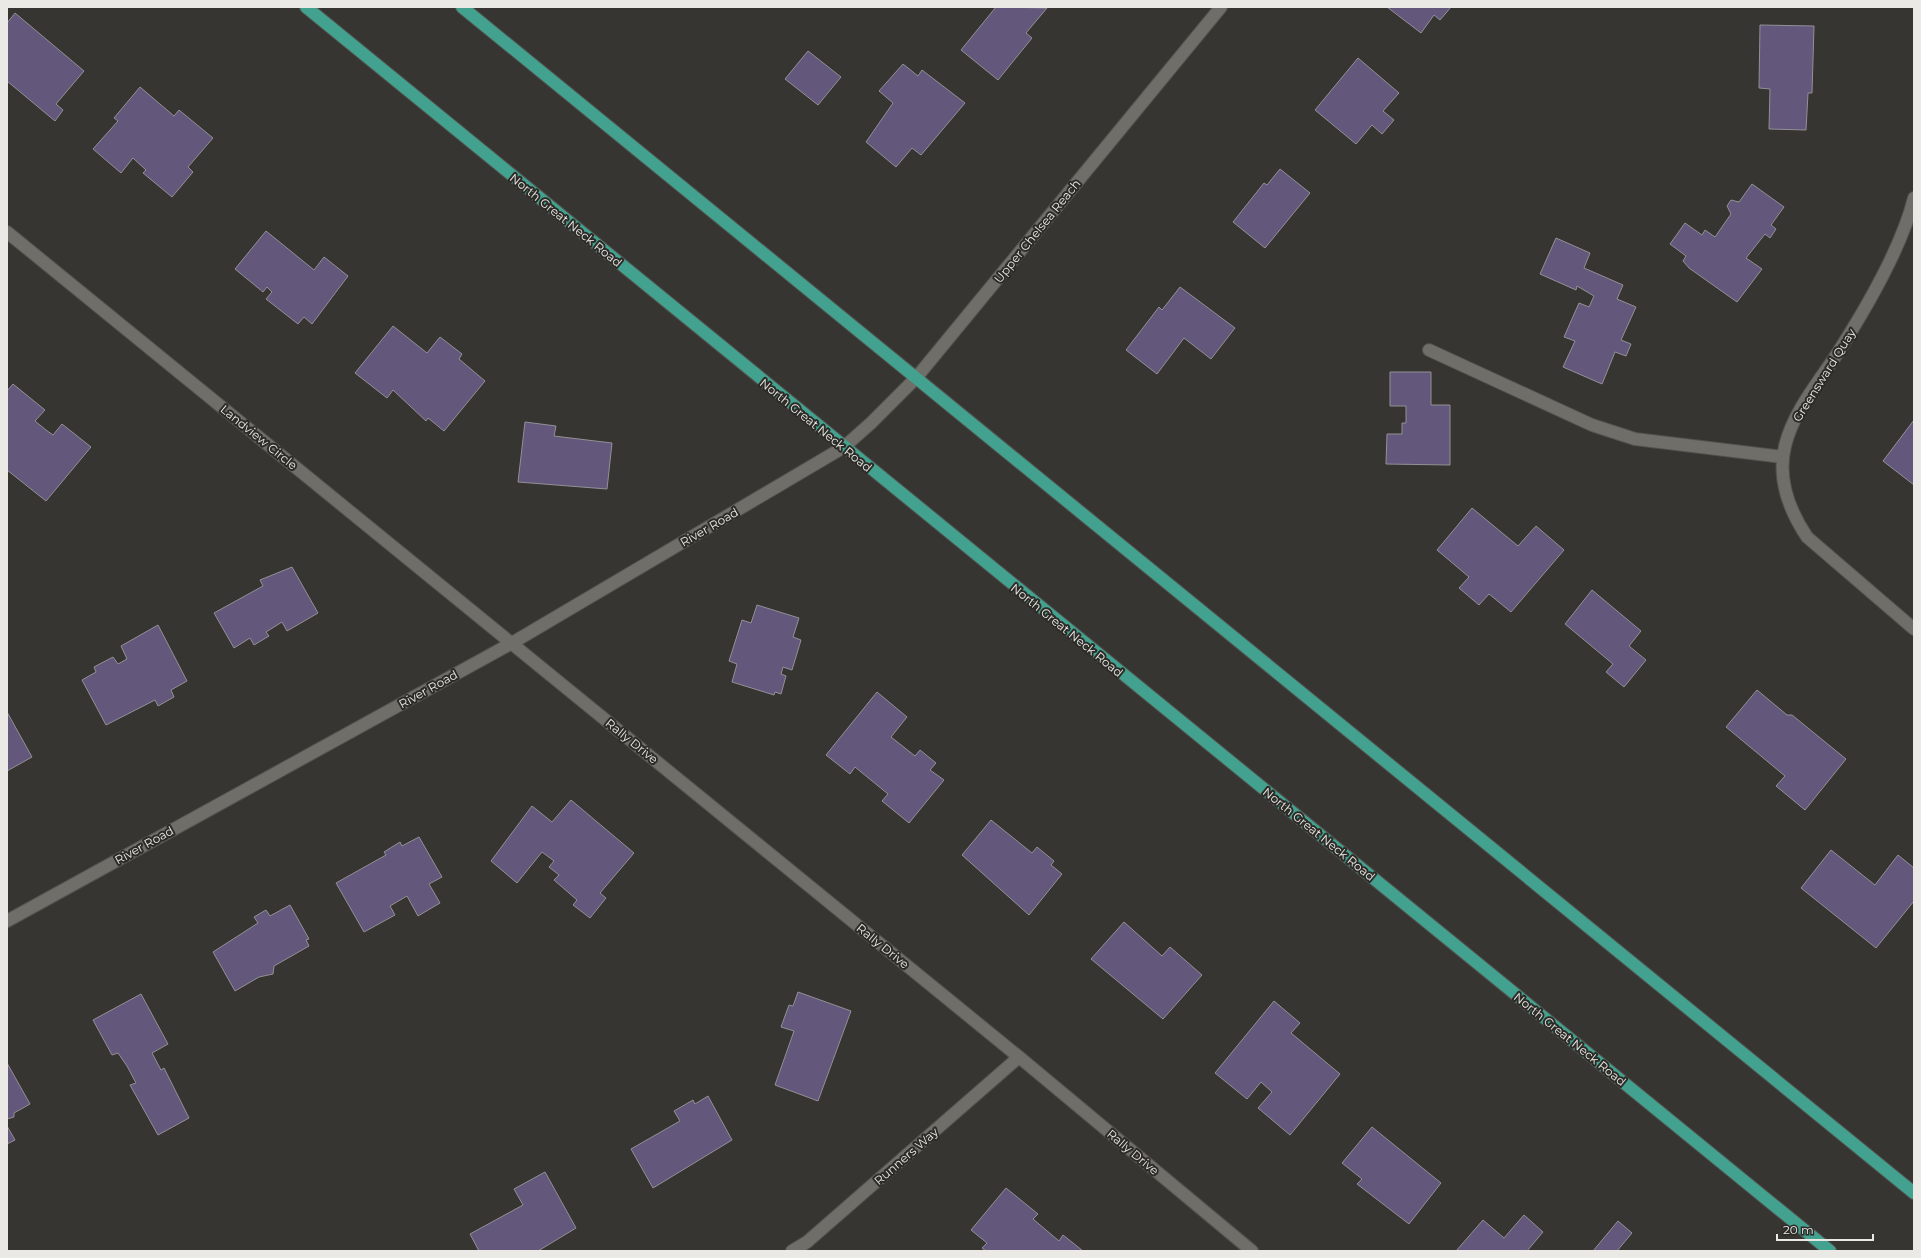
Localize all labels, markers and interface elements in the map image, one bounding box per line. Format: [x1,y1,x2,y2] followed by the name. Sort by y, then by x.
[507,170,625,270] street label: North Great Neck Road
[991,176,1083,286] street label: Upper Chelsea Reach
[1789,325,1859,424] street label: Greensward Quay
[757,375,875,475] street label: North Great Neck Road
[218,401,300,473] street label: Landview Circle
[677,504,741,550] street label: River Road
[1008,580,1126,680] street label: North Great Neck Road
[396,667,460,711] street label: River Road
[603,715,661,767] street label: Rally Drive
[1260,784,1378,884] street label: North Great Neck Road
[112,823,176,867] street label: River Road
[854,920,912,972] street label: Rally Drive
[1511,989,1629,1089] street label: North Great Neck Road
[871,1124,941,1188] street label: Runners Way
[1104,1126,1162,1178] street label: Rally Drive
[1777,1216,1873,1242] scale bar
[1783,1222,1814,1237] text: 20 m

